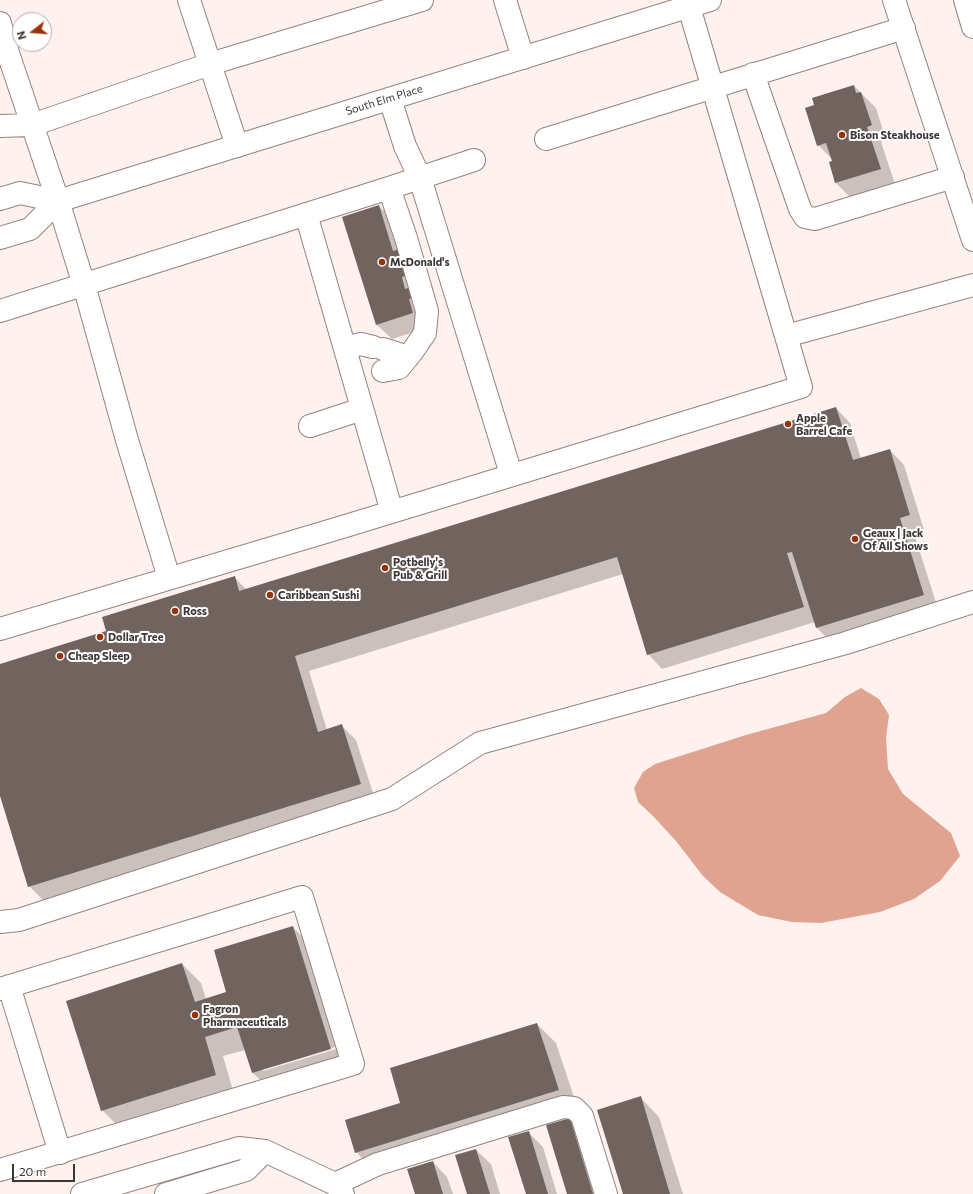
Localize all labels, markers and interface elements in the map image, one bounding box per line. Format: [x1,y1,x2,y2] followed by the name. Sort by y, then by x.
[12,12,52,52] north arrow
[14,30,28,41] text: N
[344,82,424,118] street label: South Elm Place
[850,128,940,142] place label: Bison Steakhouse
[837,130,847,140] marker: Bison Steakhouse
[390,255,450,269] place label: McDonald's
[377,257,387,267] marker: McDonald's
[796,411,852,437] place label: Apple Barrel Cafe
[783,419,793,429] marker: Apple Barrel Cafe
[863,526,928,552] place label: Geaux | Jack Of All Shows
[850,534,860,544] marker: Geaux | Jack Of All Shows
[393,555,447,581] place label: Potbelly's Pub & Grill
[380,563,390,573] marker: Potbelly's Pub & Grill
[278,588,359,602] place label: Caribbean Sushi
[265,590,275,600] marker: Caribbean Sushi
[183,604,207,618] place label: Ross
[170,606,180,616] marker: Ross
[108,630,163,644] place label: Dollar Tree
[95,632,105,642] marker: Dollar Tree
[68,649,130,663] place label: Cheap Sleep
[55,651,65,661] marker: Cheap Sleep
[203,1002,287,1028] place label: Fagron Pharmaceuticals
[190,1010,200,1020] marker: Fagron Pharmaceuticals
[14,1156,77,1182] scale bar
[19,1164,46,1178] text: 20 m

